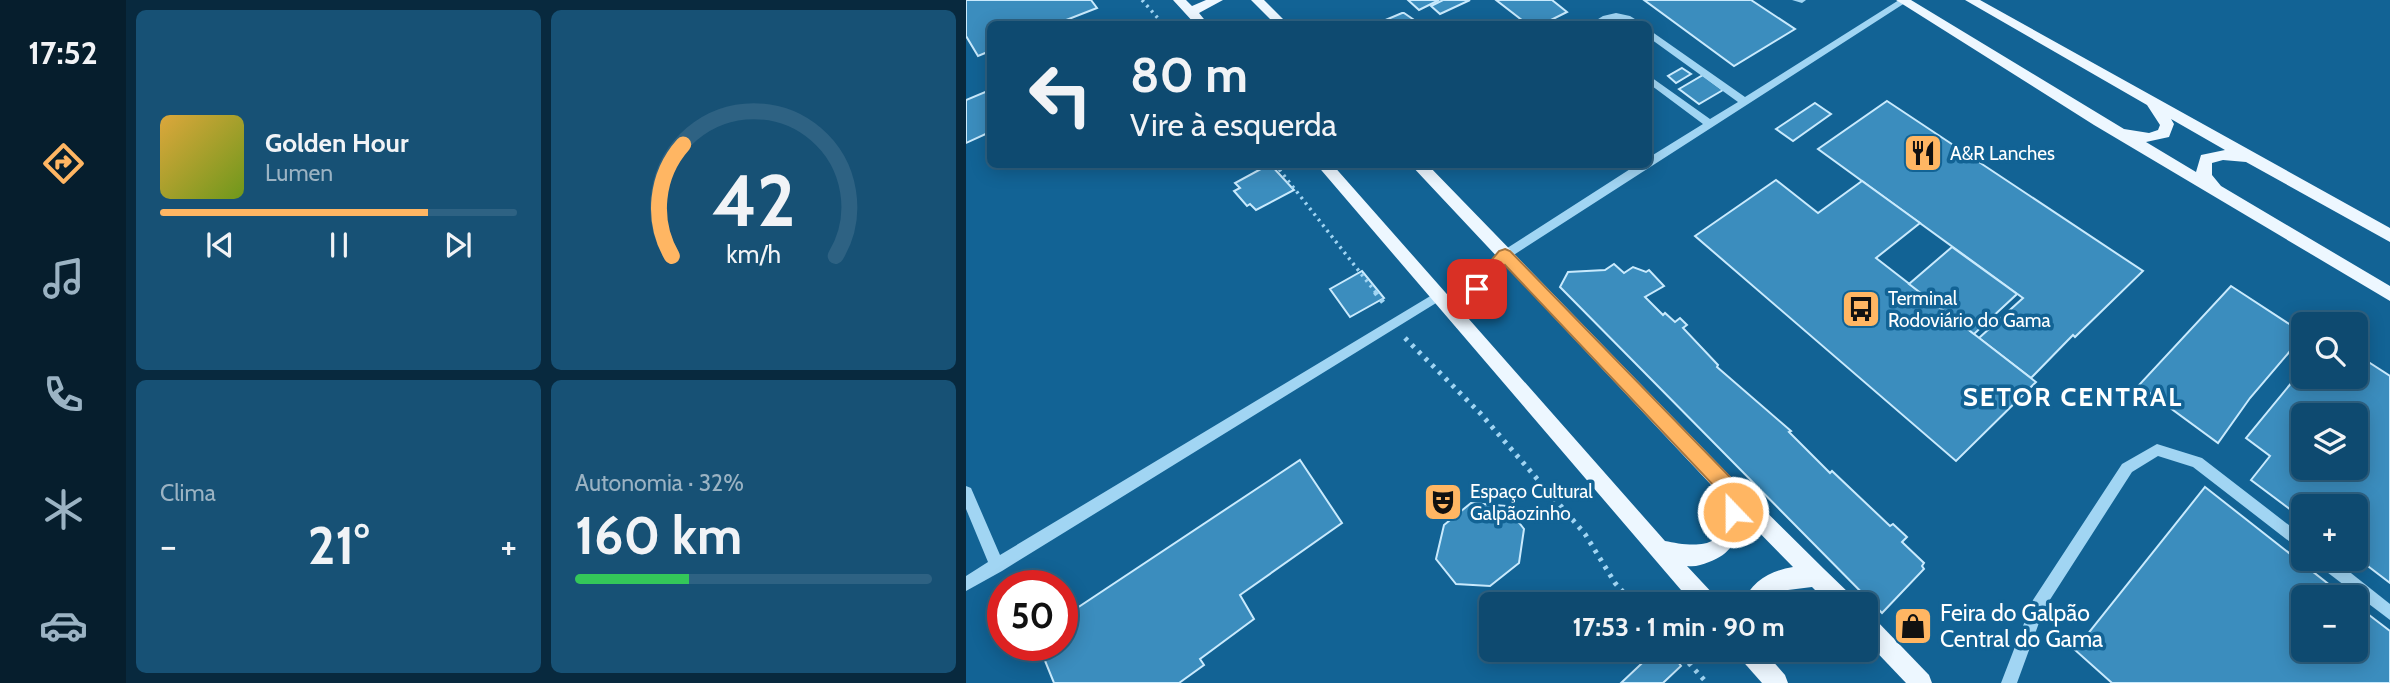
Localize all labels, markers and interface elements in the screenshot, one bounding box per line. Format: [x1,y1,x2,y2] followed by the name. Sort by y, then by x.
[28,33,98,72] text: 17:52
[1130,45,1248,104] text: 80 m
[1015,49,1106,140] icon: left
[1130,105,1337,144] text: Vire à esquerda
[265,127,408,159] text: Golden Hour
[1902,132,1944,174] restaurant icon: A&R Lanches
[39,139,88,188] icon: directions
[1950,142,2055,165] place label: A&R Lanches
[712,156,795,244] text: 42
[265,159,333,187] text: Lumen
[201,226,239,264] icon: previous
[320,226,358,264] icon: pause
[439,226,477,264] icon: next
[726,239,781,269] text: km/h
[39,254,88,303] icon: music
[1447,259,1507,319] pin
[1458,270,1496,308] icon: arrive
[1888,287,2051,332] place label: Terminal Rodoviário do Gama
[1840,288,1882,330] bus stop icon: Terminal Rodoviário do Gama
[2291,312,2368,662] map controls
[2291,312,2368,389] button: search
[39,370,88,419] icon: phone
[1963,381,2183,413] district label: SETOR CENTRAL
[2291,403,2368,480] button: layers
[575,469,744,497] text: Autonomia · 32%
[1696,475,1770,549] position arrow
[160,479,216,507] text: Clima
[1470,480,1593,525] place label: Espaço Cultural Galpãozinho
[1422,481,1464,523] theatre icon: Espaço Cultural Galpãozinho
[39,485,88,534] icon: climate
[2291,494,2368,571] button: +
[575,504,742,567] text: 160 km
[308,514,369,577] text: 21°
[160,522,177,569] text: −
[500,522,517,569] text: +
[987,570,1078,661] speed limit sign: 50
[2291,585,2368,662] button: −
[1940,599,2103,653] place label: Feira do Galpão Central do Gama
[39,601,88,650] icon: car
[1892,605,1934,647] shop icon: Feira do Galpão Central do Gama
[1572,611,1785,643] text: 17:53 · 1 min · 90 m

